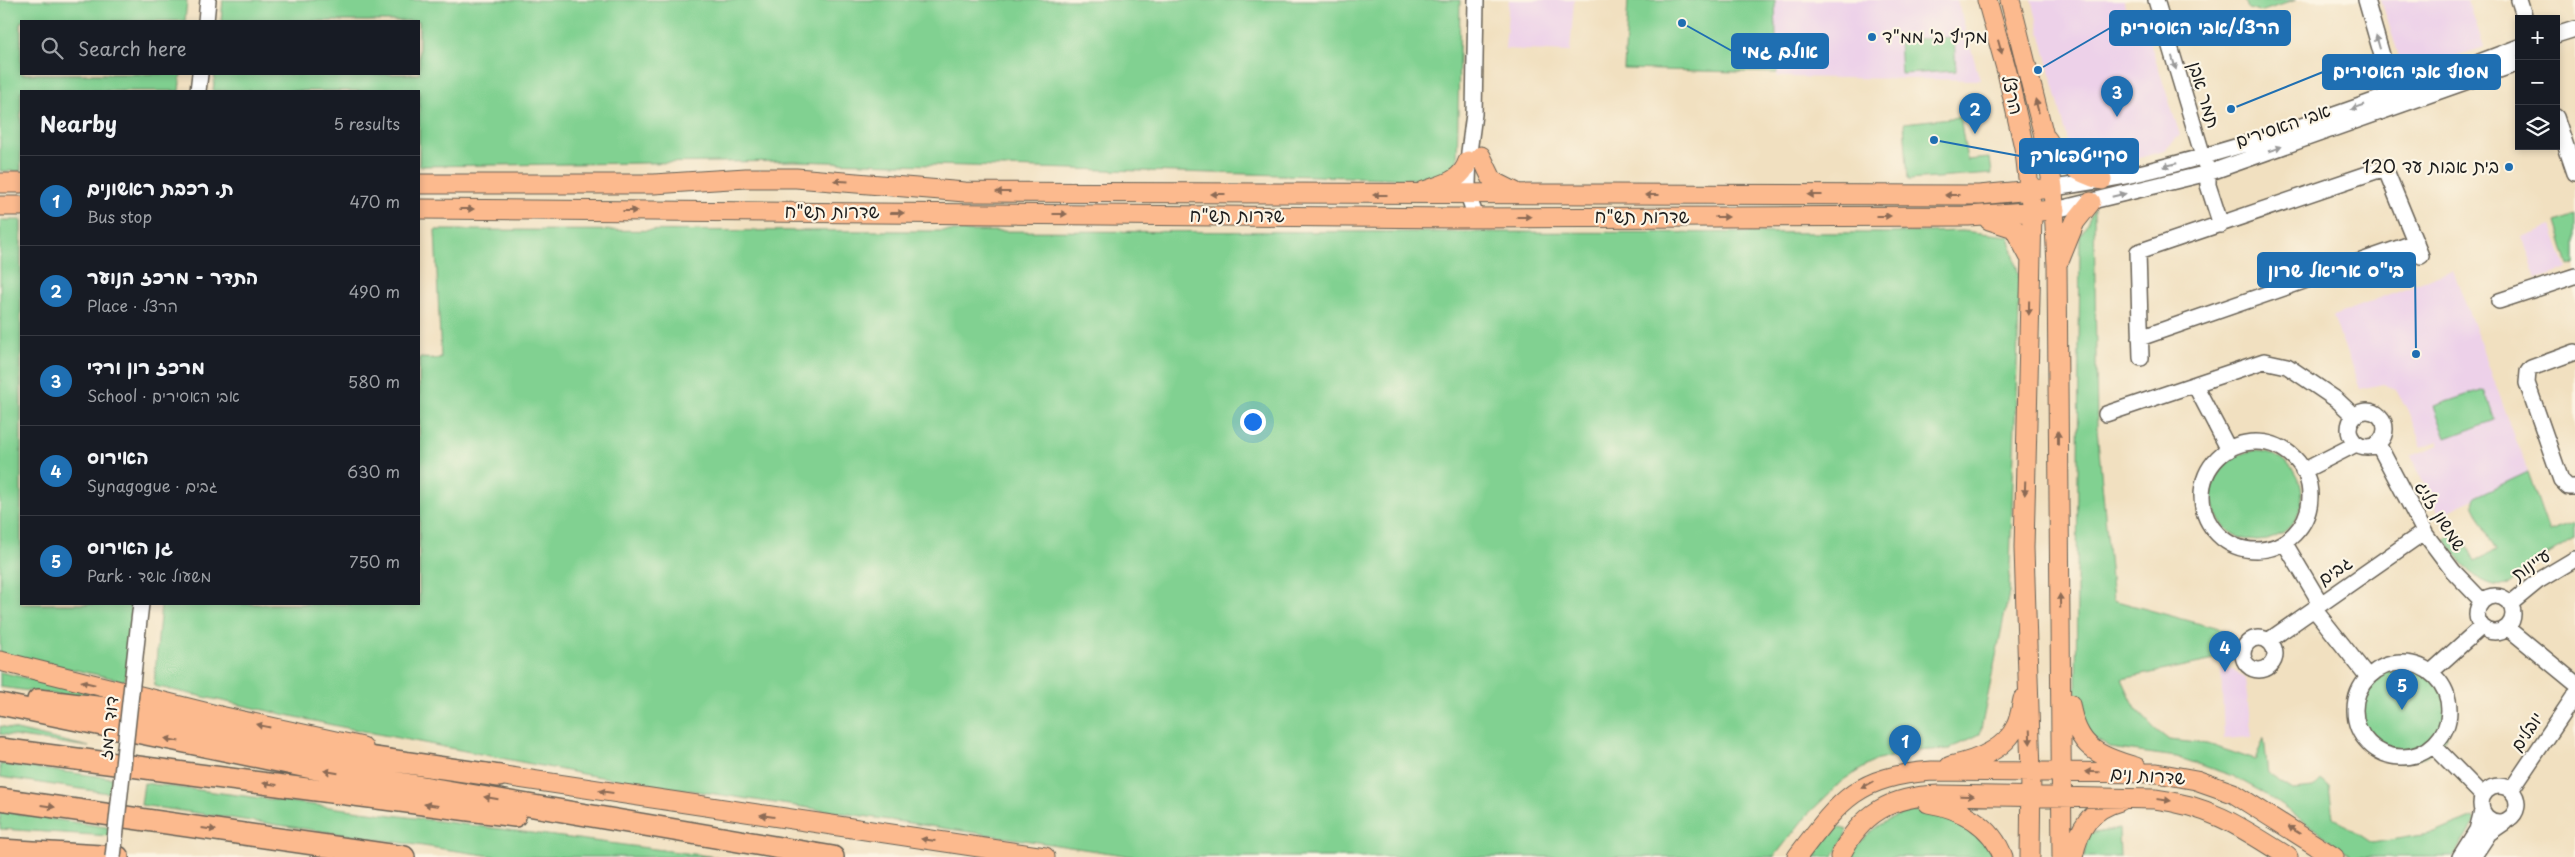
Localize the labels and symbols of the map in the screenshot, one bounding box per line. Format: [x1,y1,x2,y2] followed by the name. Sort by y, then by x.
[2110,11,2290,45] callout: הרצל/אבי האסירים
[2120,12,2280,40] text: הרצל/אבי האסירים
[1882,22,1988,49] place label: מקיף ב' ממ"ד
[1866,31,1878,43] marker: מקיף ב' ממ"ד
[1732,34,1828,68] callout: אולם גמי
[2373,35,2381,50] one-way arrow
[1742,36,1818,64] text: אולם גמי
[1996,39,2004,55] one-way arrow
[2323,55,2500,89] callout: מסוף אבי האסירים
[2171,56,2179,71] one-way arrow
[2333,56,2489,84] text: מסוף אבי האסירים
[2182,58,2228,131] street label: תמר אבן
[1996,72,2031,117] street label: הרצל
[2101,76,2133,117] pin: 3
[1959,93,1991,134] pin: 2
[2232,96,2333,153] street label: אבי האסירים
[2033,99,2041,114] one-way arrow
[2350,103,2365,111] one-way arrow
[2020,139,2138,173] callout: סקייטפארק
[2030,140,2128,168] text: סקייטפארק
[2268,145,2283,153] one-way arrow
[2362,152,2499,179] place label: בית אבות עד 120
[2162,161,2177,169] one-way arrow
[2503,161,2515,173] marker: בית אבות עד 120
[833,177,849,185] one-way arrow
[995,188,1011,196] one-way arrow
[1210,190,1226,198] one-way arrow
[1372,190,1388,198] one-way arrow
[1644,191,1660,199] one-way arrow
[1807,191,1823,199] one-way arrow
[1944,191,1960,199] one-way arrow
[2112,191,2127,199] one-way arrow
[784,197,880,224] street label: שדרות תש"ח
[1189,201,1285,228] street label: שדרות תש"ח
[1594,202,1690,229] street label: שדרות תש"ח
[460,205,476,213] one-way arrow
[622,207,638,215] one-way arrow
[890,209,906,217] one-way arrow
[1052,210,1068,218] one-way arrow
[1877,212,1893,220] one-way arrow
[1517,213,1533,221] one-way arrow
[1714,213,1730,221] one-way arrow
[2258,253,2415,287] callout: בי"ס אריאל שרון
[2268,255,2404,283] text: בי"ס אריאל שרון
[2025,300,2033,316] one-way arrow
[1240,409,1266,435] your location
[2054,430,2062,446] one-way arrow
[2409,475,2473,556] street label: שמשון זליג
[2020,480,2028,496] one-way arrow
[2505,541,2556,587] street label: עיינות
[2311,548,2357,591] street label: גבים
[2055,592,2063,608] one-way arrow
[2209,631,2241,672] pin: 4
[2386,669,2418,710] pin: 5
[81,678,96,686] one-way arrow
[91,694,124,761] street label: דוד רמז
[2503,706,2549,756] street label: יובלים
[255,722,270,730] one-way arrow
[1889,725,1921,766] pin: 1
[2026,729,2034,745] one-way arrow
[164,736,179,744] one-way arrow
[2110,758,2187,791] street label: שדרות נים
[323,767,339,775] one-way arrow
[2084,768,2100,776] one-way arrow
[261,780,277,788] one-way arrow
[1860,781,1873,790] one-way arrow
[598,788,614,796] one-way arrow
[1960,792,1976,800] one-way arrow
[483,794,499,802] one-way arrow
[2157,796,2173,804] one-way arrow
[422,801,438,809] one-way arrow
[41,802,57,810] one-way arrow
[759,812,775,820] one-way arrow
[201,825,217,833] one-way arrow
[2287,825,2300,835] one-way arrow
[919,835,935,843] one-way arrow

